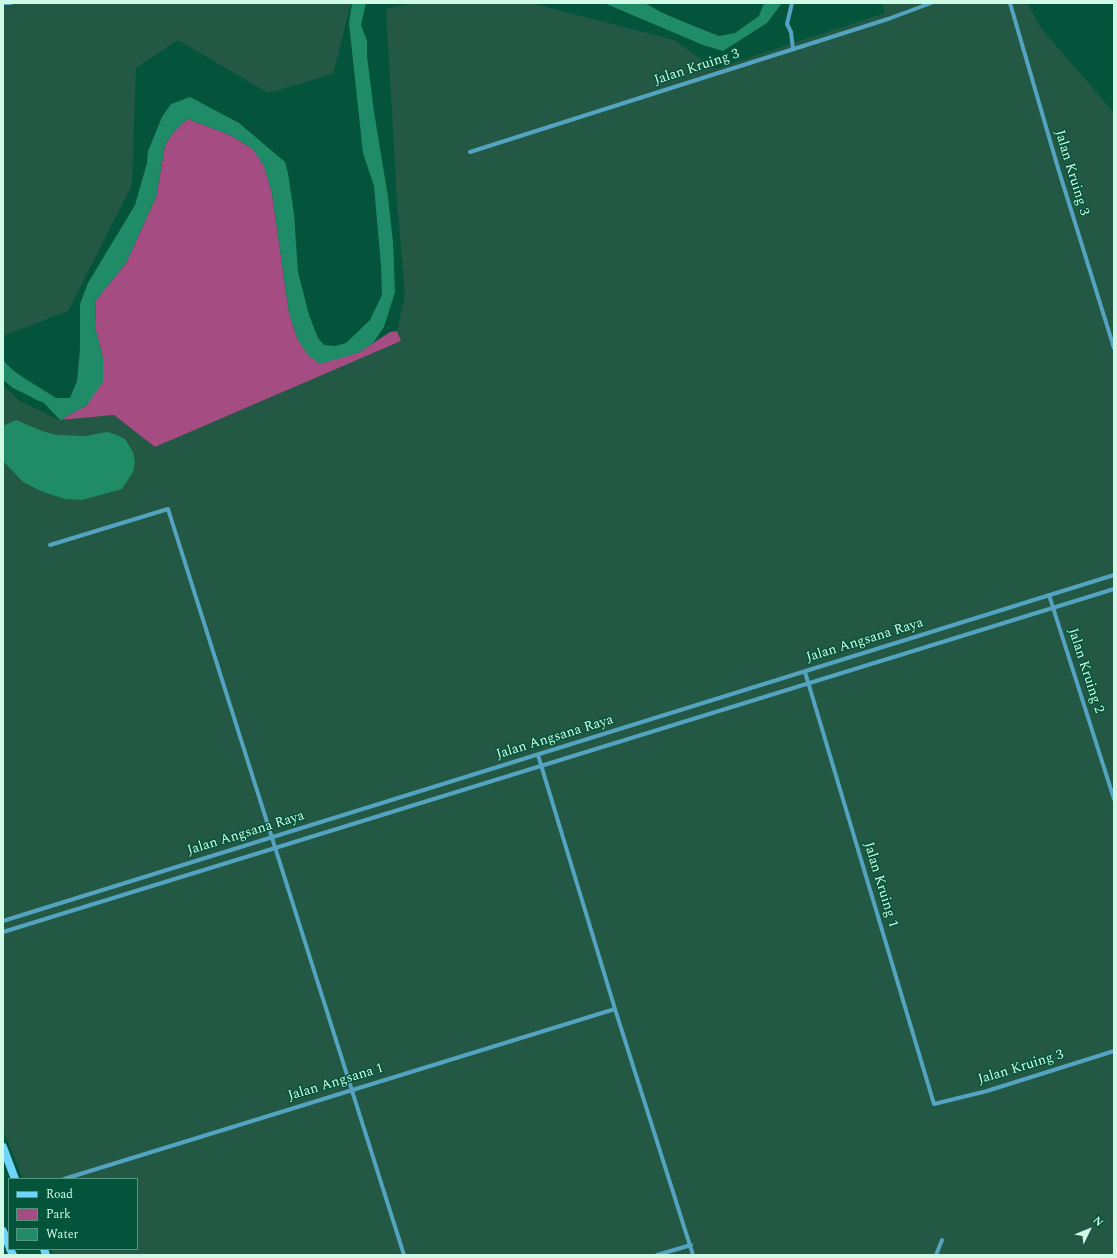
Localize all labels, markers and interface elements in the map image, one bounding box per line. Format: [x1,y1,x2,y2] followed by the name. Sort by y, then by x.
[652,46,742,90] street label: Jalan Kruing 3
[1050,128,1092,218] street label: Jalan Kruing 3
[804,615,926,667] street label: Jalan Angsana Raya
[1063,626,1107,716] street label: Jalan Kruing 2
[494,712,616,764] street label: Jalan Angsana Raya
[185,808,307,860] street label: Jalan Angsana Raya
[859,840,901,930] street label: Jalan Kruing 1
[976,1047,1066,1089] street label: Jalan Kruing 3
[286,1061,386,1105] street label: Jalan Angsana 1
[8,1178,138,1250] legend
[46,1185,73,1204] text: Road
[46,1205,71,1224] text: Park
[1069,1210,1109,1250] north arrow
[1089,1212,1107,1231] text: N
[46,1225,78,1244] text: Water

